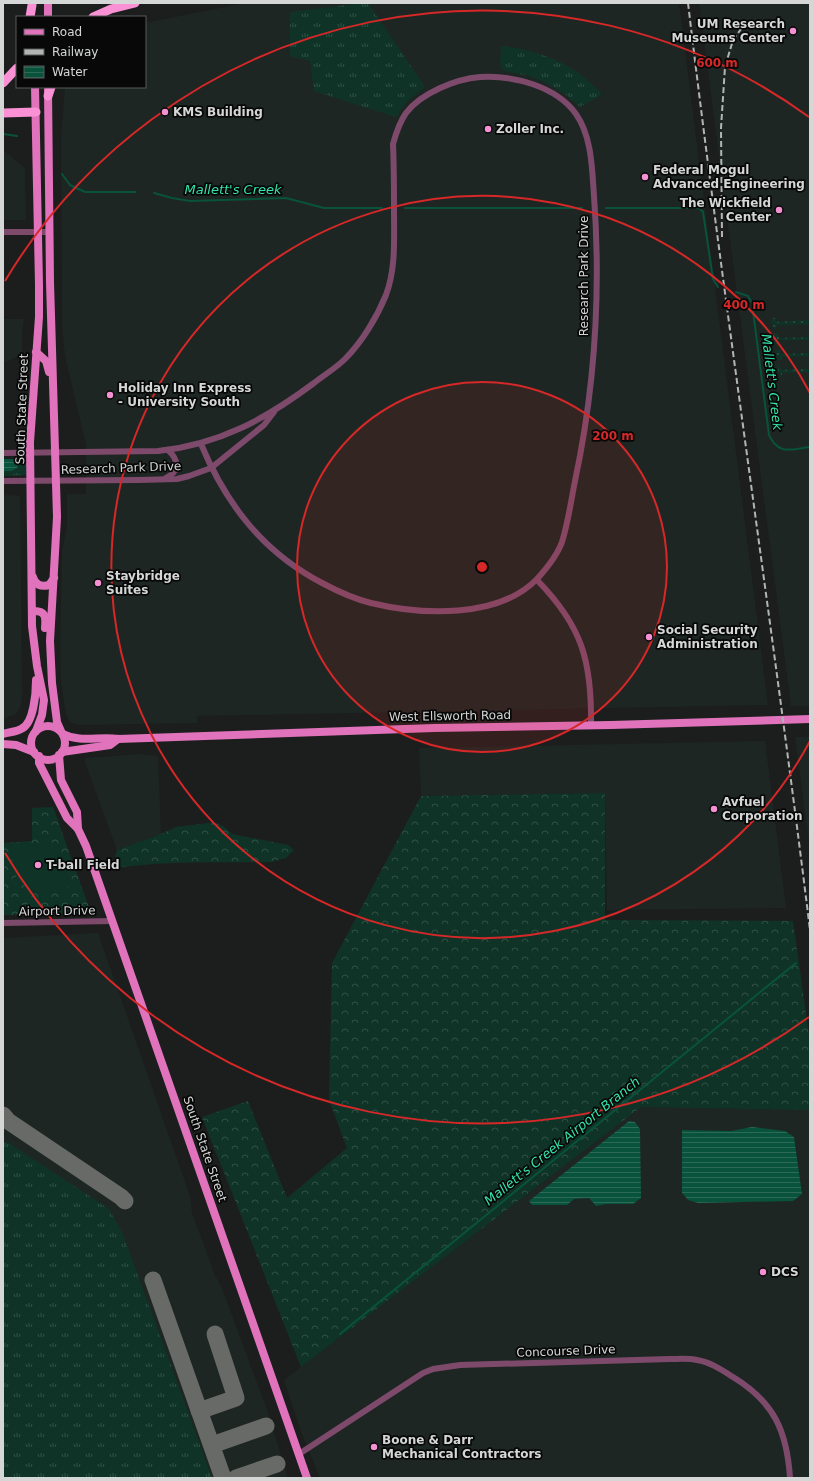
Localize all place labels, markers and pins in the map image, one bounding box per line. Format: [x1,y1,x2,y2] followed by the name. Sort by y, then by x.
[672,17,785,45] place label: UM Research Museums Center
[788,26,798,36] marker: UM Research Museums Center
[173,105,263,119] place label: KMS Building
[160,107,170,117] marker: KMS Building
[496,122,564,136] place label: Zoller Inc.
[483,124,493,134] marker: Zoller Inc.
[653,163,805,191] place label: Federal Mogul Advanced Engineering
[640,172,650,182] marker: Federal Mogul Advanced Engineering
[680,196,771,224] place label: The Wickfield Center
[774,205,784,215] marker: The Wickfield Center
[118,381,251,409] place label: Holiday Inn Express - University South
[105,390,115,400] marker: Holiday Inn Express - University South
[475,560,489,574] centre of rings
[106,569,180,597] place label: Staybridge Suites
[93,578,103,588] marker: Staybridge Suites
[657,623,758,651] place label: Social Security Administration
[644,632,654,642] marker: Social Security Administration
[722,795,802,823] place label: Avfuel Corporation
[709,804,719,814] marker: Avfuel Corporation
[46,858,120,872] place label: T-ball Field
[33,860,43,870] marker: T-ball Field
[771,1265,799,1279] place label: DCS
[758,1267,768,1277] marker: DCS
[382,1433,542,1461] place label: Boone & Darr Mechanical Contractors
[369,1442,379,1452] marker: Boone & Darr Mechanical Contractors

